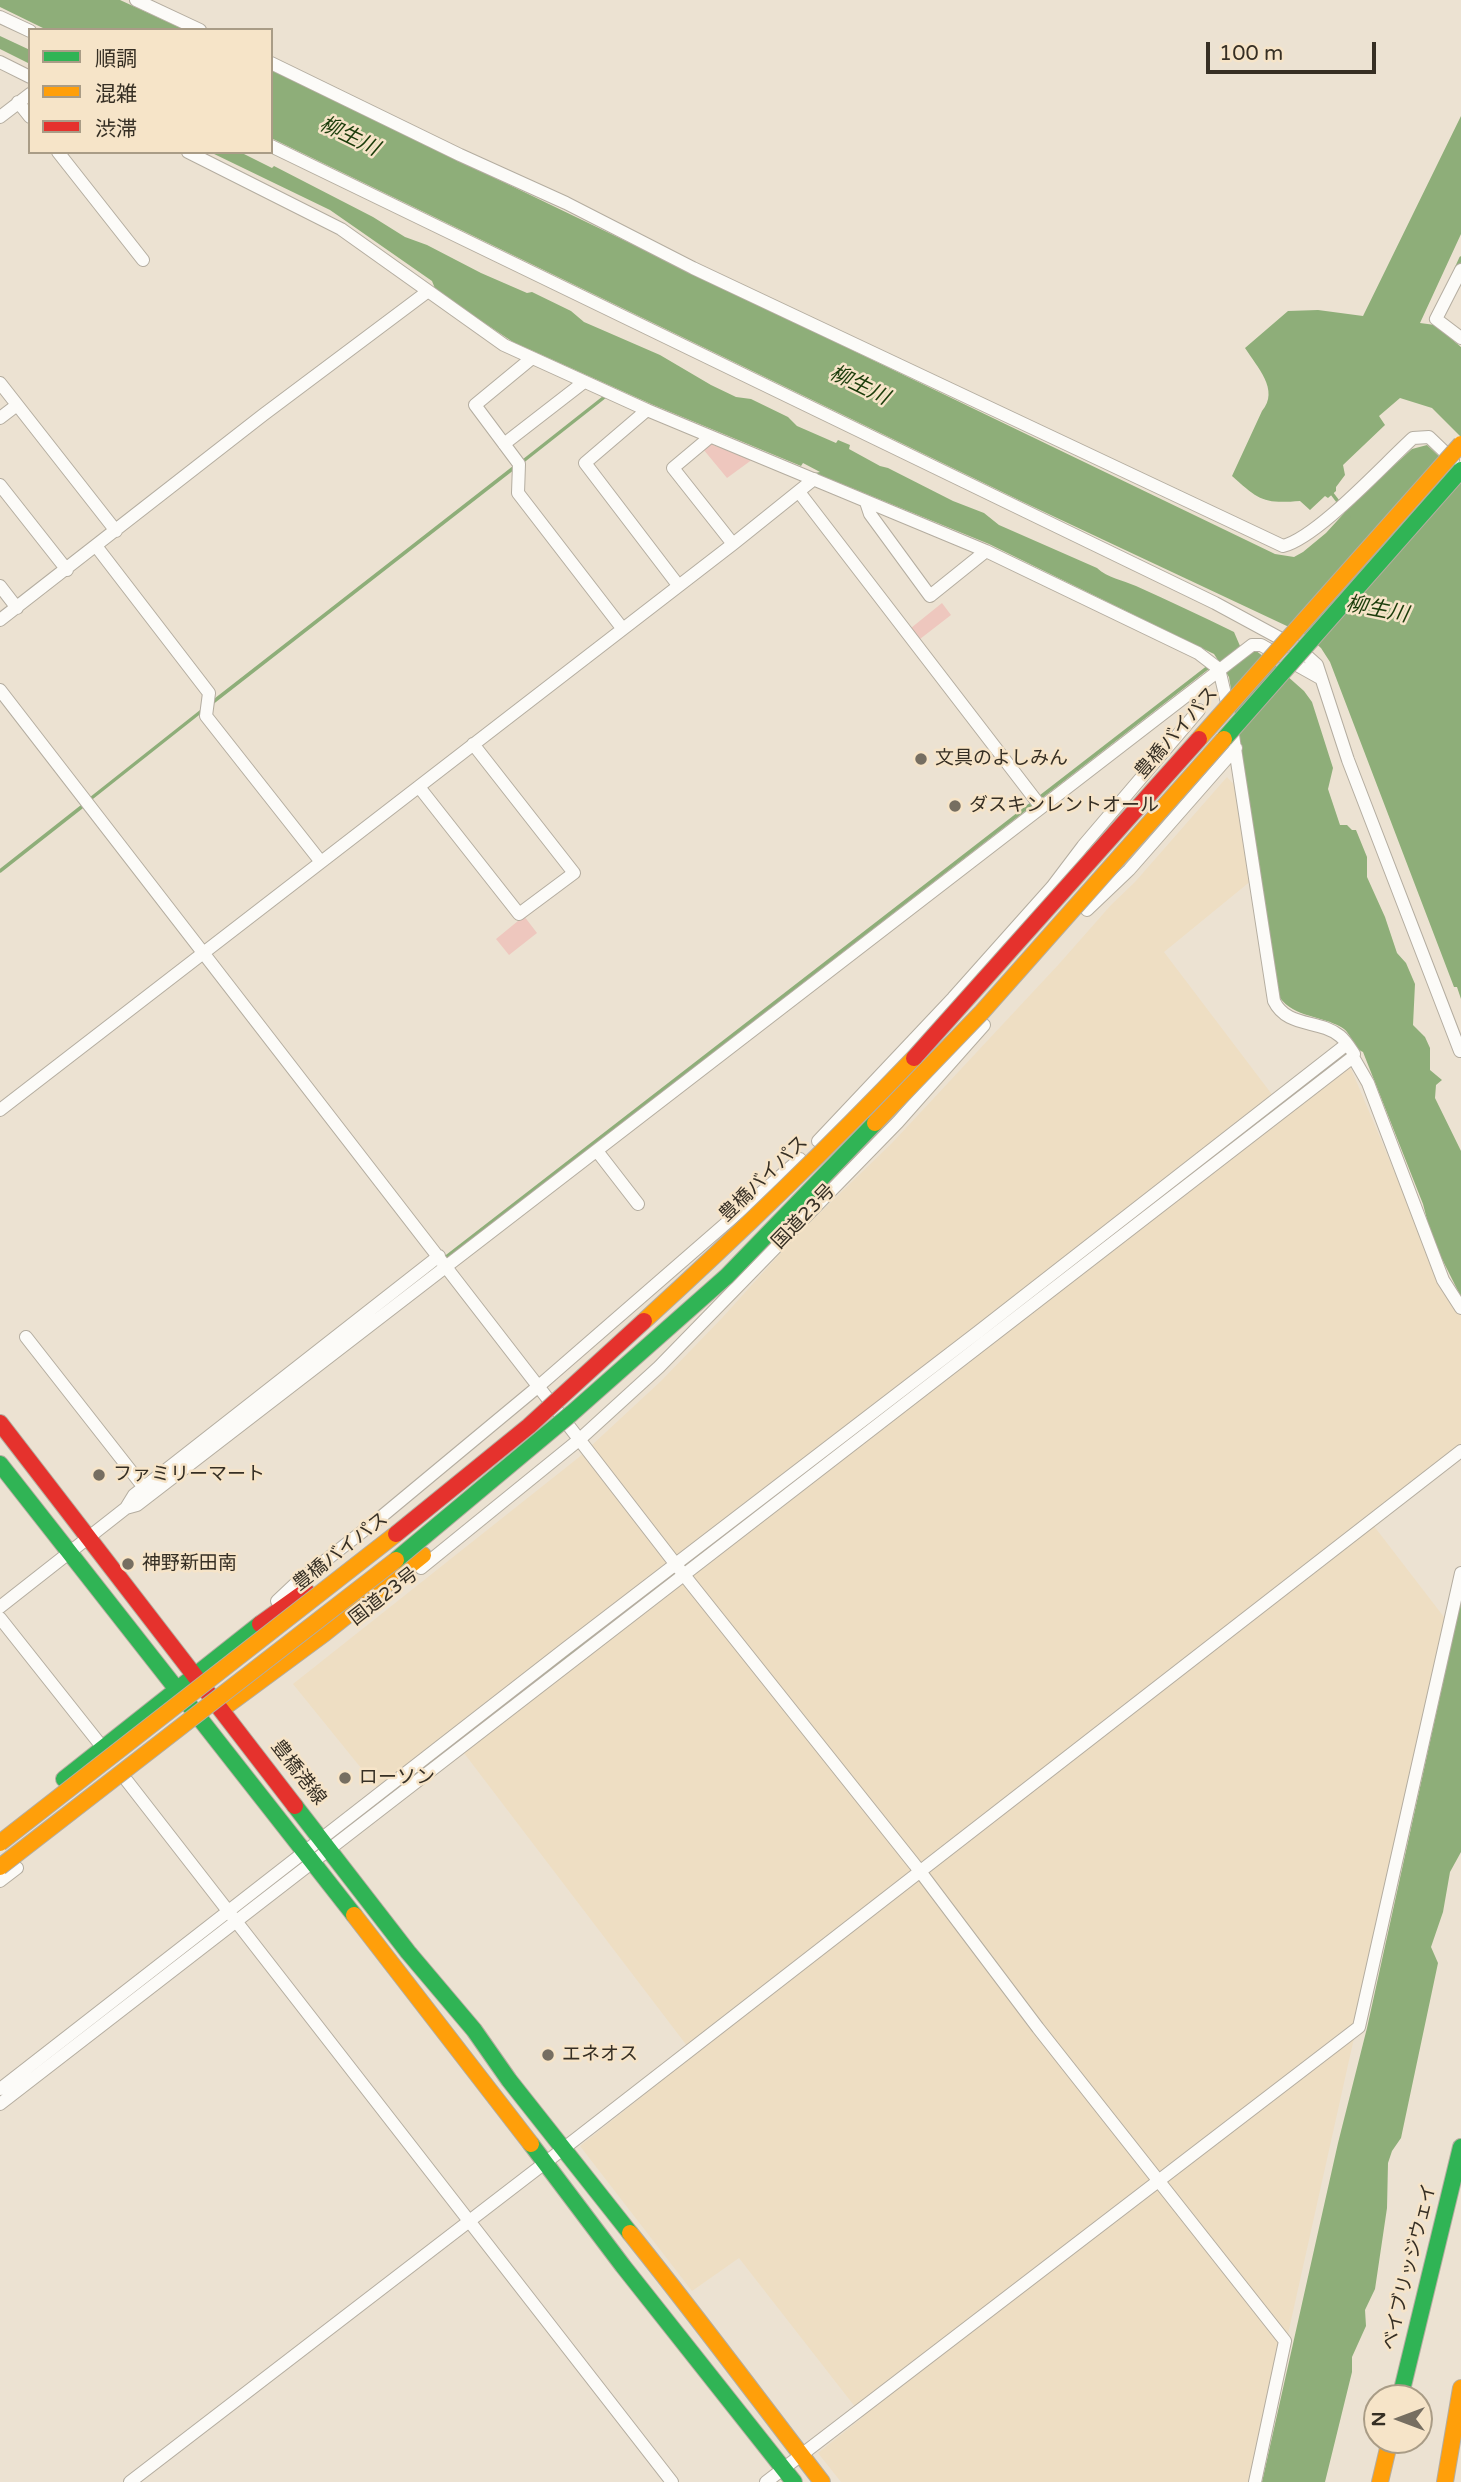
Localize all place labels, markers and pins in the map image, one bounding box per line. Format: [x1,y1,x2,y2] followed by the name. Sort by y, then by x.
[935,748,1068,770] place label: 文具のよしみん
[913,751,929,767] marker: 文具のよしみん
[969,795,1159,817] place label: ダスキンレントオール
[947,798,963,814] marker: ダスキンレントオール
[113,1464,265,1486] place label: ファミリーマート
[91,1467,107,1483] marker: ファミリーマート
[142,1553,237,1575] place label: 神野新田南
[120,1556,136,1572] marker: 神野新田南
[359,1767,435,1789] place label: ローソン
[337,1770,353,1786] marker: ローソン
[562,2044,638,2066] place label: エネオス
[540,2047,556,2063] marker: エネオス

